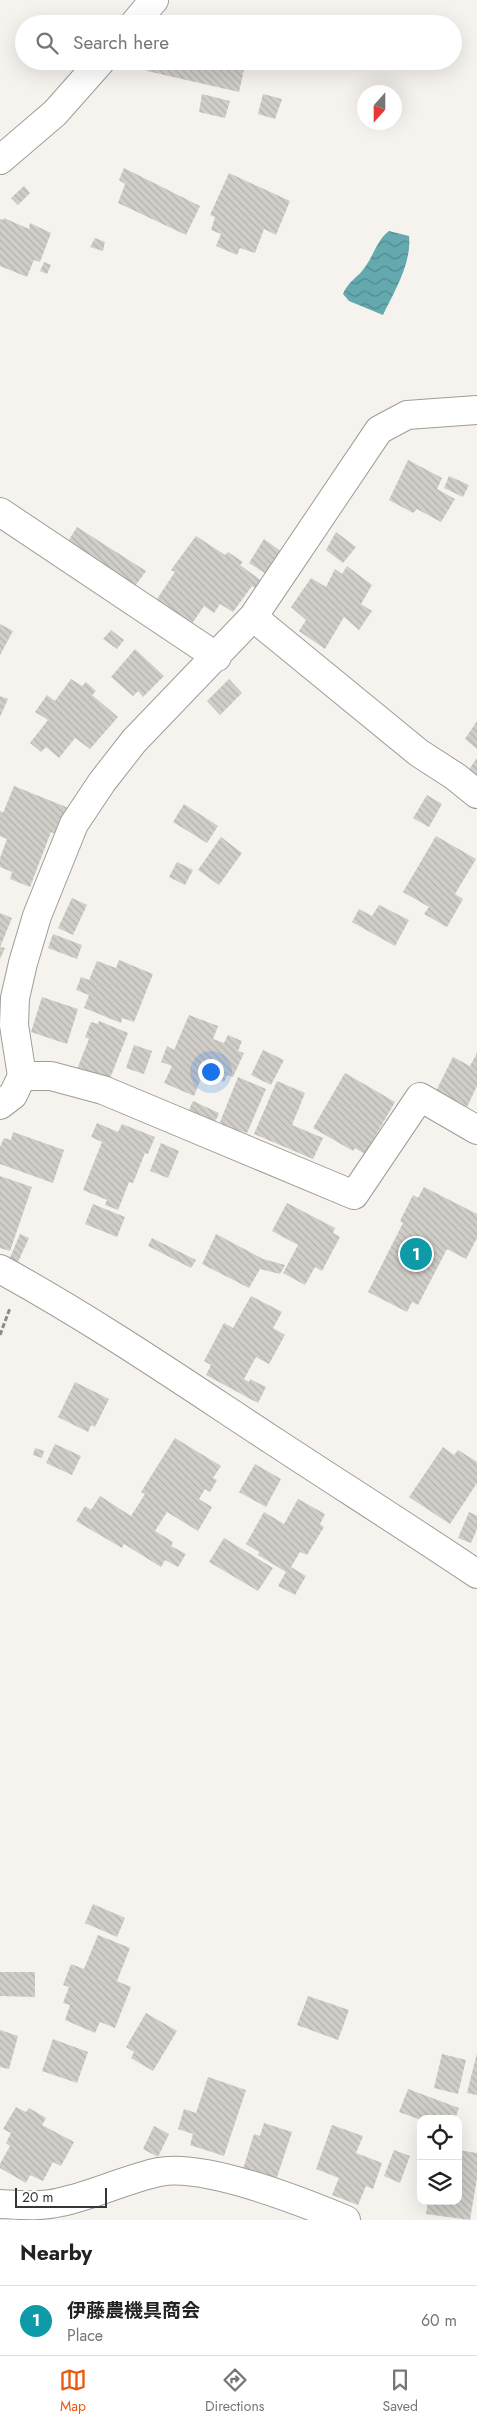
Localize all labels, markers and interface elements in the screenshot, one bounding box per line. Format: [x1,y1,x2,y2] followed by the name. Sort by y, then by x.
[15,15,462,70] search box
[33,29,61,57] icon: search
[73,29,169,56] text: Search here
[357,85,402,130] north arrow
[198,1059,224,1085] your location
[400,1235,432,1273] pin: 1
[417,2115,462,2205] map controls
[417,2115,462,2160] button: locate
[417,2160,462,2205] button: layers
[15,2185,108,2208] scale bar
[22,2187,54,2207] text: 20 m
[20,2238,92,2268] text: Nearby
[67,2297,200,2324] text: 伊藤農機具商会
[32,2309,40,2332] text: 1
[421,2309,457,2332] text: 60 m
[67,2324,103,2347] text: Place
[59,2366,87,2416] tab: Map
[205,2366,264,2416] tab: Directions
[382,2366,418,2416] tab: Saved

